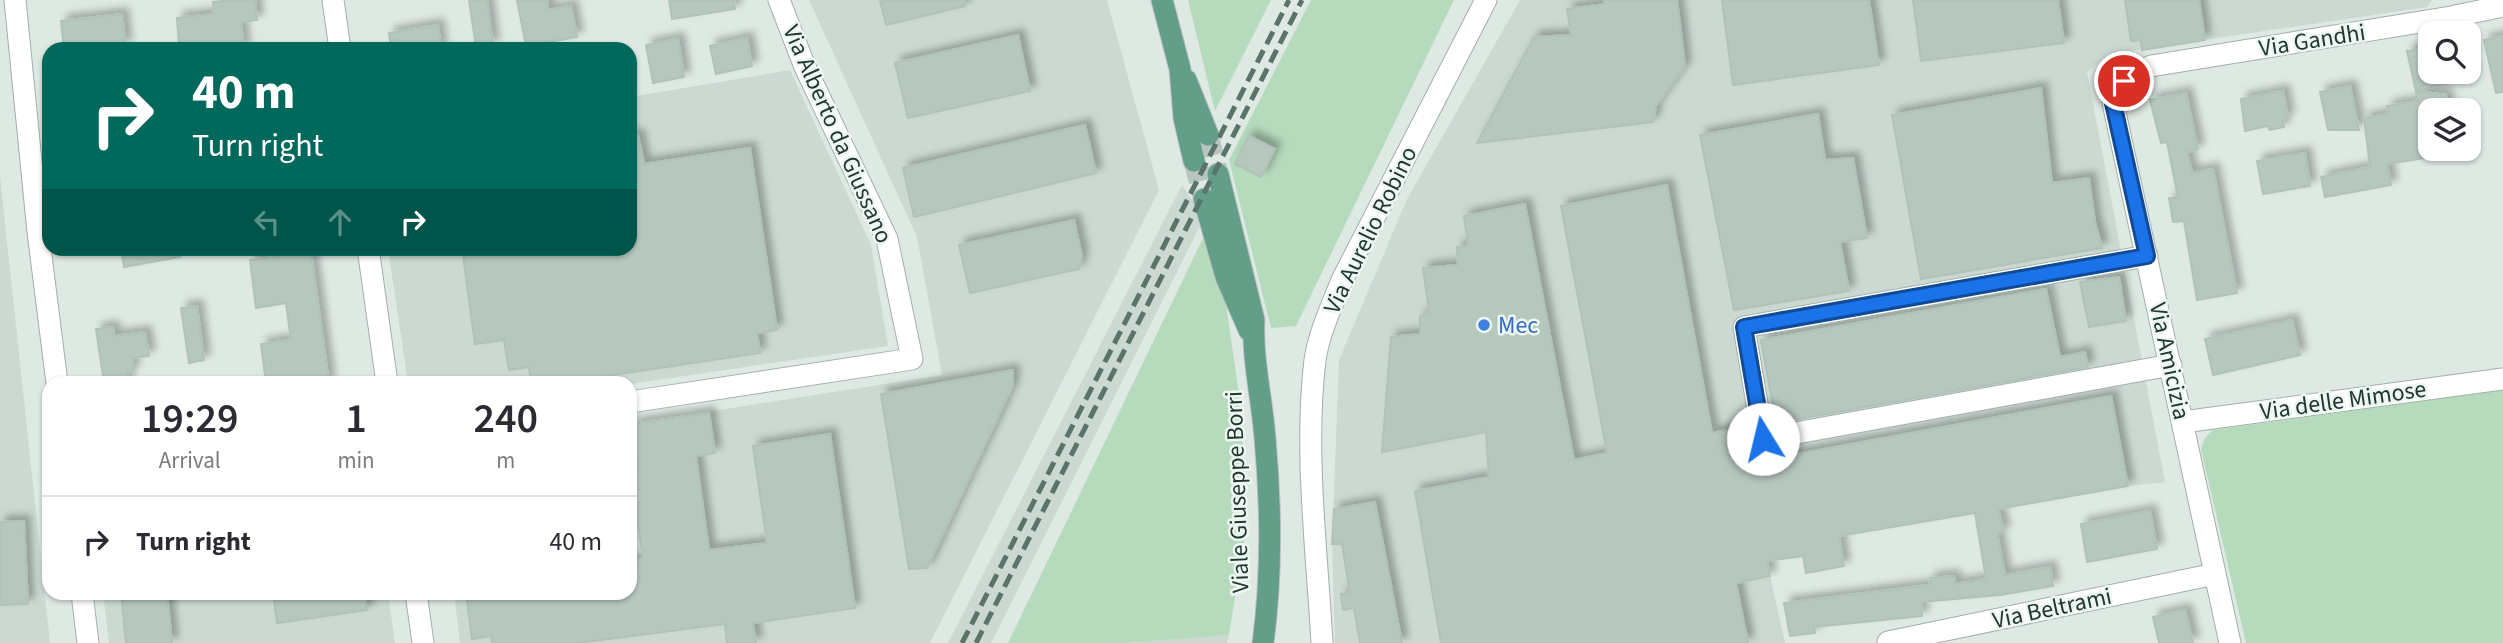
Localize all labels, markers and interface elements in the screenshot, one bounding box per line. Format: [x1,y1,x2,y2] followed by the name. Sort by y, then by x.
[2256,15,2368,66] street label: Via Gandhi
[774,19,901,249] street label: Via Alberto da Giussano
[2418,21,2481,161] map controls
[2418,21,2481,84] button: search
[2094,51,2154,111] pin
[192,58,296,128] text: 40 m
[2105,62,2143,100] icon: arrive
[77,70,168,161] icon: right
[2418,98,2481,161] button: layers
[192,123,323,169] text: Turn right
[1315,140,1426,320] street label: Via Aurelio Robino
[248,203,286,241] icon: left
[321,203,359,241] icon: ahead
[394,203,432,241] icon: right
[2140,299,2199,423] street label: Via Amicizia
[1498,308,1538,343] place label: Mec
[1476,317,1492,333] marker: Mec
[2258,372,2428,429] street label: Via delle Mimose
[141,389,239,449] text: 19:29
[345,389,367,449] text: 1
[474,389,538,449] text: 240
[1216,390,1259,594] street label: Viale Giuseppe Borri
[1726,402,1800,476] position arrow
[159,444,221,477] text: Arrival
[337,444,375,477] text: min
[496,444,515,477] text: m
[77,523,115,561] icon: right
[136,523,251,560] text: Turn right
[549,523,602,560] text: 40 m
[1989,579,2115,638] street label: Via Beltrami

